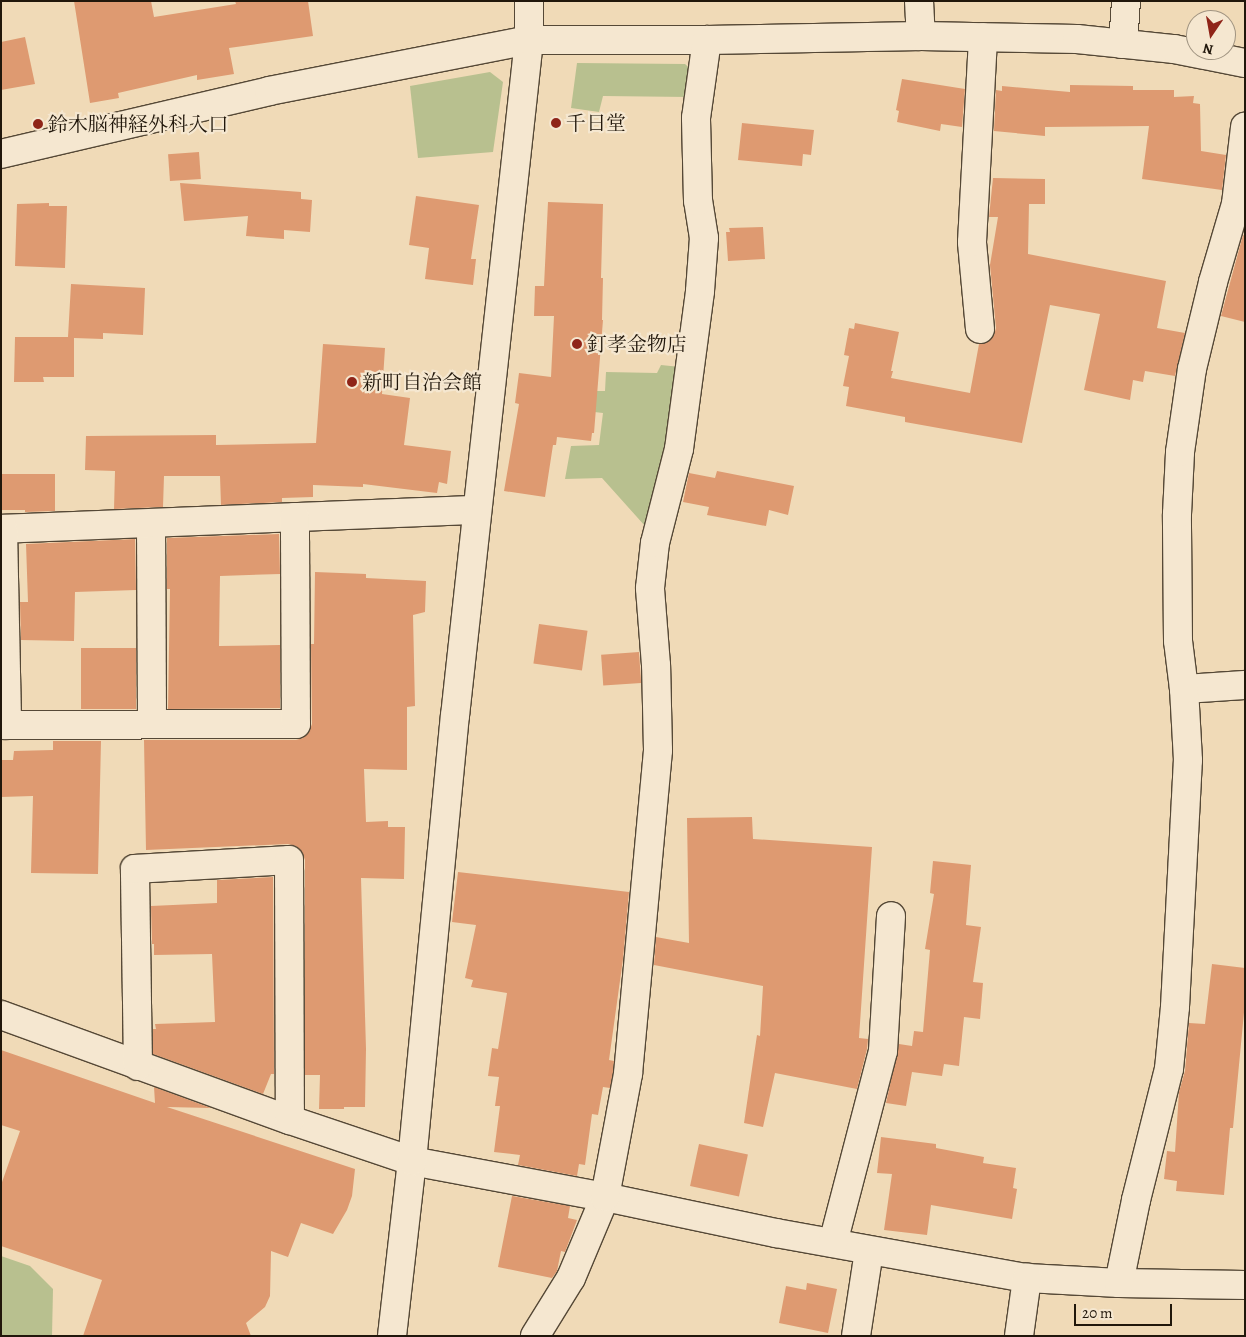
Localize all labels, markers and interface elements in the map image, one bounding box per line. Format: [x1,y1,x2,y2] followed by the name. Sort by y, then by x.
[1186,10,1236,60] north arrow
[1201,39,1215,60] text: N
[566,111,626,135] place label: 千日堂
[48,112,228,136] place label: 鈴木脳神経外科入口
[550,117,562,129] marker: 千日堂
[32,118,44,130] marker: 鈴木脳神経外科入口
[587,332,687,356] place label: 釘孝金物店
[571,338,583,350] marker: 釘孝金物店
[362,370,482,394] place label: 新町自治会館
[346,376,358,388] marker: 新町自治会館
[1076,1294,1174,1326] scale bar
[1082,1303,1113,1323] text: 20 m

